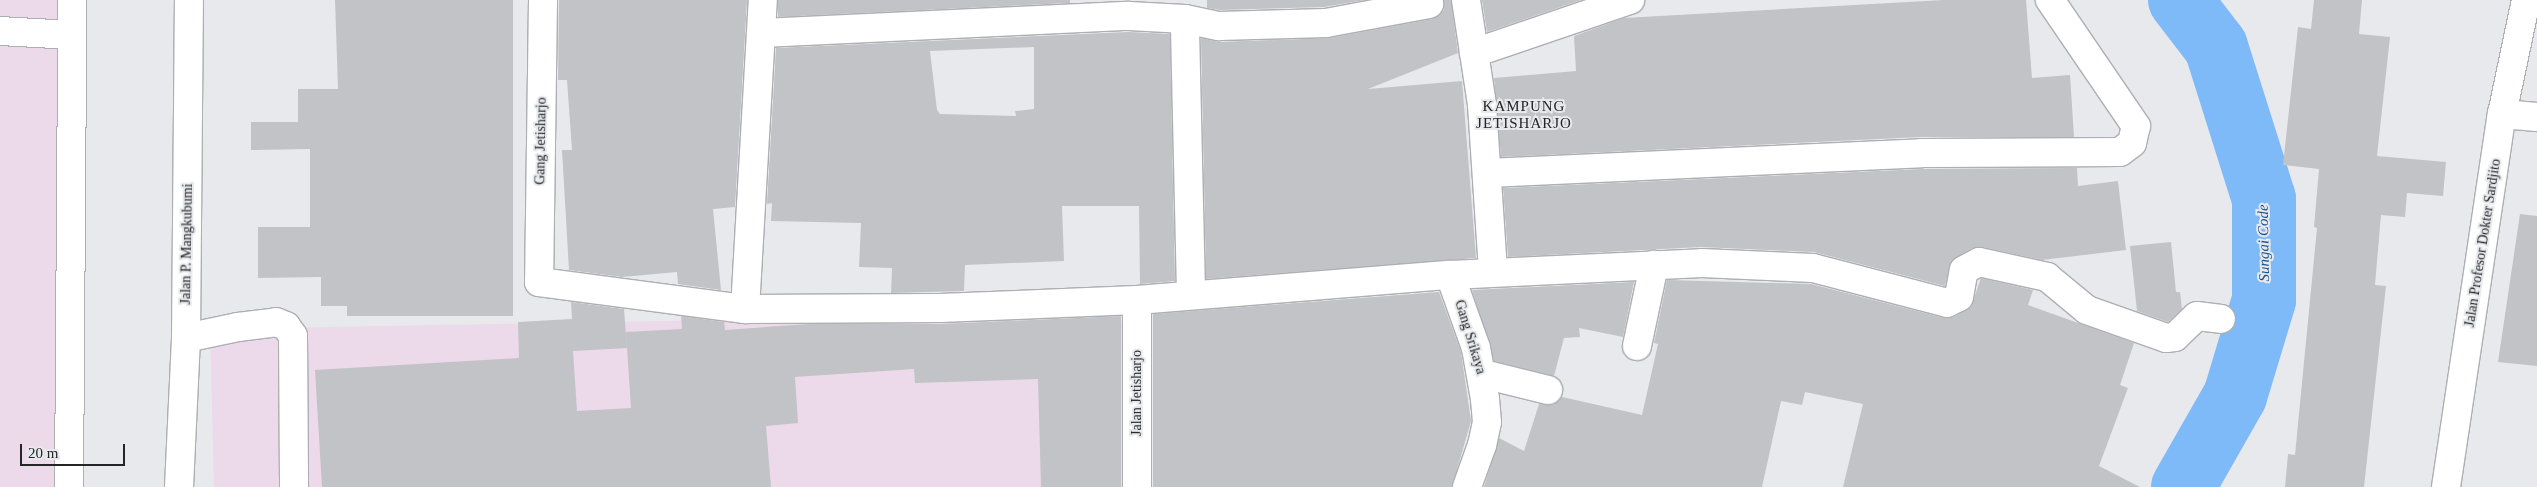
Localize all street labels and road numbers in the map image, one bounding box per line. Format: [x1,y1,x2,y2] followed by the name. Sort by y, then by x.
[532,97,550,185] street label: Gang Jetisharjo
[2461,158,2505,328] street label: Jalan Profesor Dokter Sardjito
[178,183,196,305] street label: Jalan P. Mangkubumi
[1451,298,1489,376] street label: Gang Srikaya
[1129,350,1145,436] street label: Jalan Jetisharjo

